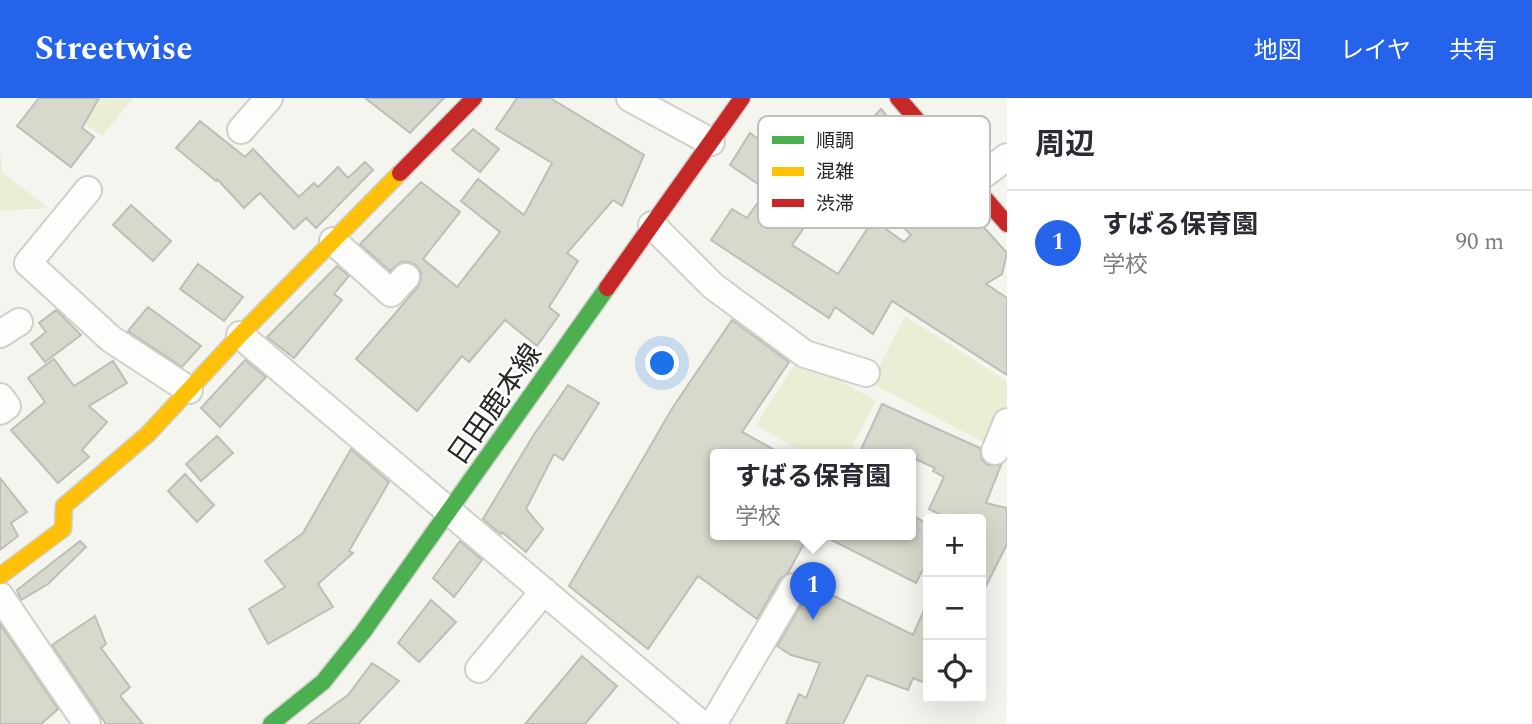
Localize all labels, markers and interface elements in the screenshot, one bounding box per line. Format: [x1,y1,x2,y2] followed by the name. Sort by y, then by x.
[35,24,193,74] text: Streetwise
[1254,33,1302,69] text: 地図
[1340,33,1411,69] text: レイヤ
[1449,33,1497,69] text: 共有
[758,116,990,228] legend
[1035,122,1095,168] text: 周辺
[816,127,854,156] text: 順調
[816,158,854,187] text: 混雑
[816,190,854,219] text: 渋滞
[1102,205,1258,245] text: すばる保育園
[1052,225,1064,260] text: 1
[1455,225,1504,260] text: 90 m
[1102,248,1148,283] text: 学校
[437,335,553,475] street label: 日田鹿本線
[645,346,679,380] your location
[710,449,916,540] popup
[735,457,891,497] text: すばる保育園
[735,500,781,535] text: 学校
[923,514,986,703] map controls
[923,514,986,577] button: +
[790,562,836,620] pin: 1
[923,577,986,640] button: −
[923,640,986,703] button: locate

